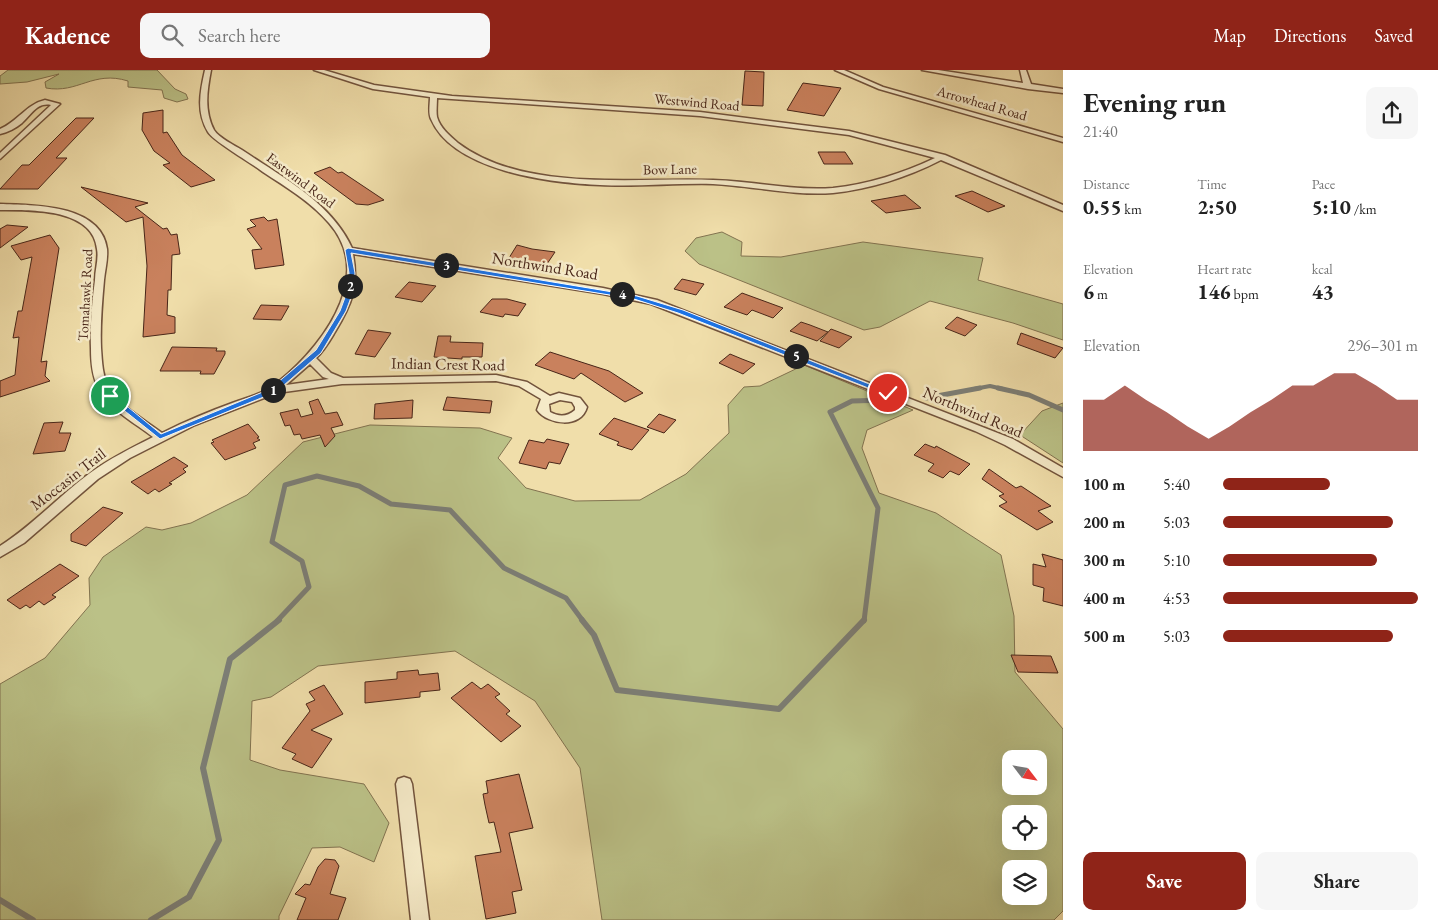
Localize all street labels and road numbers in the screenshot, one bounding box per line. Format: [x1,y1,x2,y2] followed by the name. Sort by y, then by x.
[934,81,1030,125] street label: Arrowhead Road
[654,89,741,115] street label: Westwind Road
[263,148,340,212] street label: Eastwind Road
[643,160,698,178] street label: Bow Lane
[491,247,600,285] street label: Northwind Road
[74,248,96,341] street label: Tomahawk Road
[391,353,506,376] street label: Indian Crest Road
[920,381,1027,443] street label: Northwind Road
[26,443,110,515] street label: Moccasin Trail

